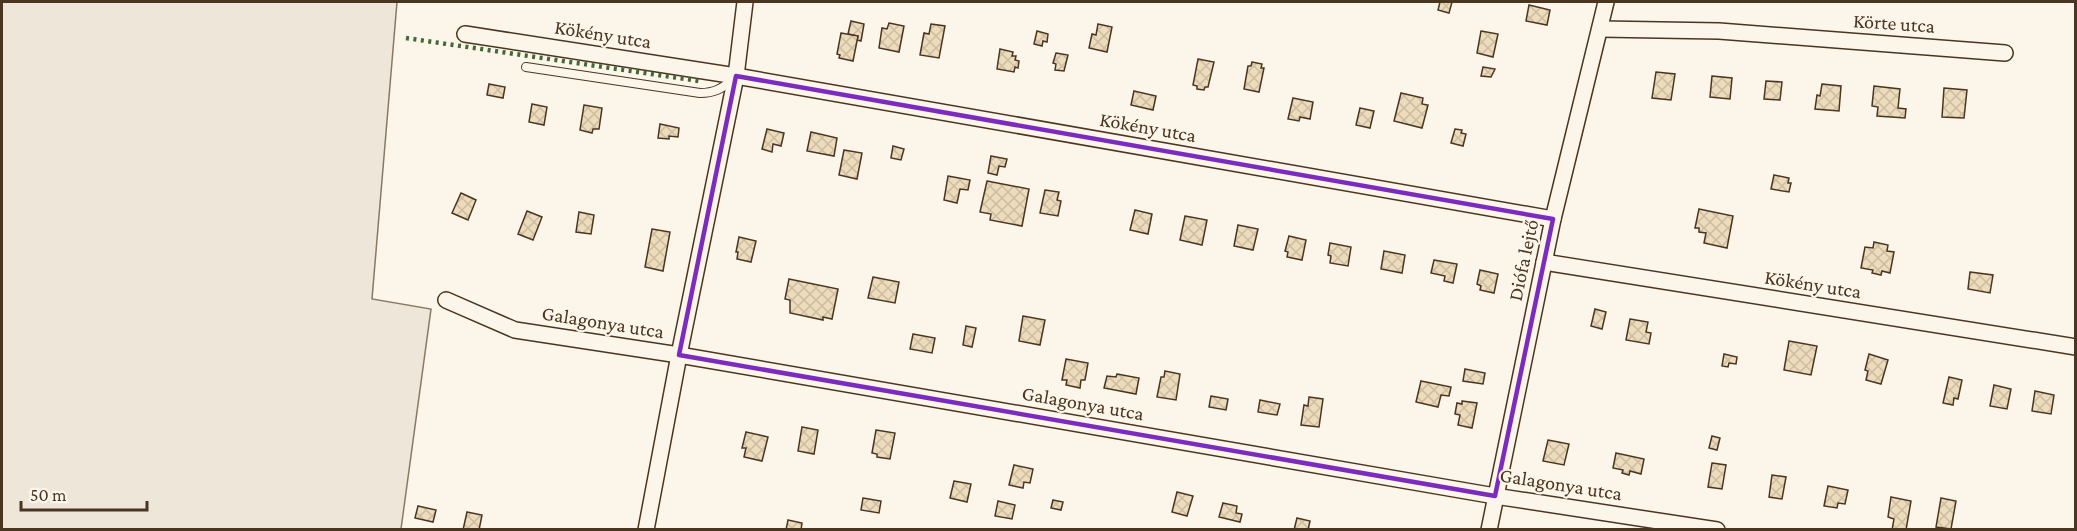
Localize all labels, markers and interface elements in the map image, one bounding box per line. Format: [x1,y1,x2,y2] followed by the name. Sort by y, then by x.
[1852,9,1936,37] street label: Körte utca
[553,15,653,53] street label: Kökény utca
[1098,108,1198,147] street label: Kökény utca
[1504,217,1543,303] street label: Diófa lejtő
[1763,265,1863,303] street label: Kökény utca
[540,301,666,344] street label: Galagonya utca
[1020,381,1146,426] street label: Galagonya utca
[1498,463,1624,506] street label: Galagonya utca
[21,474,147,512] scale bar
[30,485,67,505] text: 50 m

